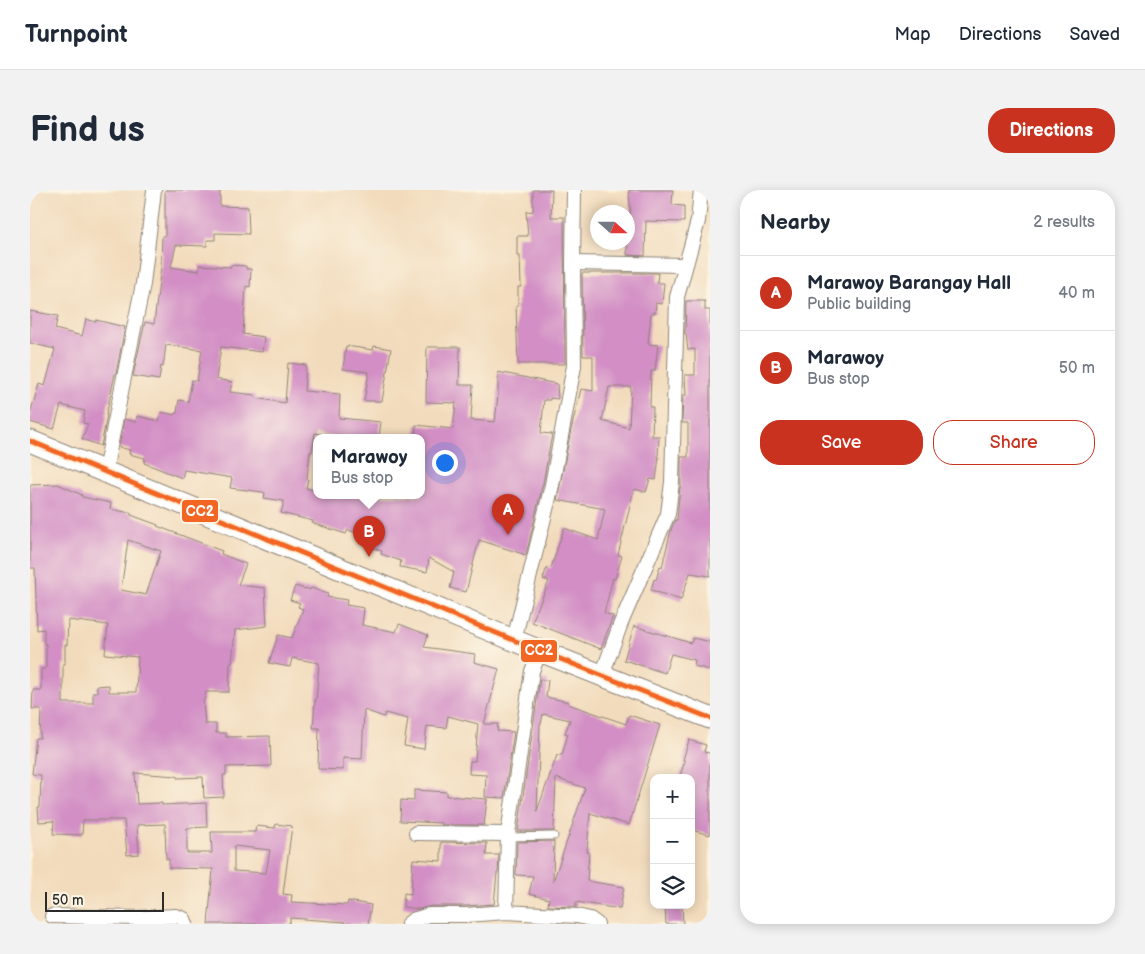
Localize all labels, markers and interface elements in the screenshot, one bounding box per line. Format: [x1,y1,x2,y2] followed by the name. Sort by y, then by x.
[25,20,128,49] text: Turnpoint
[895,24,931,45] text: Map
[959,24,1041,45] text: Directions
[1069,24,1120,45] text: Saved
[988,108,1115,153] button: Directions
[30,109,145,152] text: Find us
[590,205,635,250] north arrow
[760,210,830,235] text: Nearby
[1033,213,1095,232] text: 2 results
[807,272,1011,295] text: Marawoy Barangay Hall
[771,284,781,303] text: A
[1058,284,1095,303] text: 40 m
[807,295,911,314] text: Public building
[807,347,884,370] text: Marawoy
[770,359,782,378] text: B
[1059,359,1095,378] text: 50 m
[807,370,870,389] text: Bus stop
[760,420,923,465] button: Save
[933,420,1095,465] button: Share
[313,434,425,499] popup
[330,446,408,469] text: Marawoy
[432,450,458,476] your location
[330,469,393,488] text: Bus stop
[492,494,524,535] pin: A
[181,499,219,523] line badge: CC2
[186,503,215,520] text: CC2
[353,516,385,557] pin: B
[520,639,558,663] line badge: CC2
[525,642,554,659] text: CC2
[650,774,695,909] map controls
[650,774,695,819] button: +
[650,819,695,864] button: −
[650,864,695,909] button: layers
[45,889,164,912] scale bar
[52,892,84,909] text: 50 m

